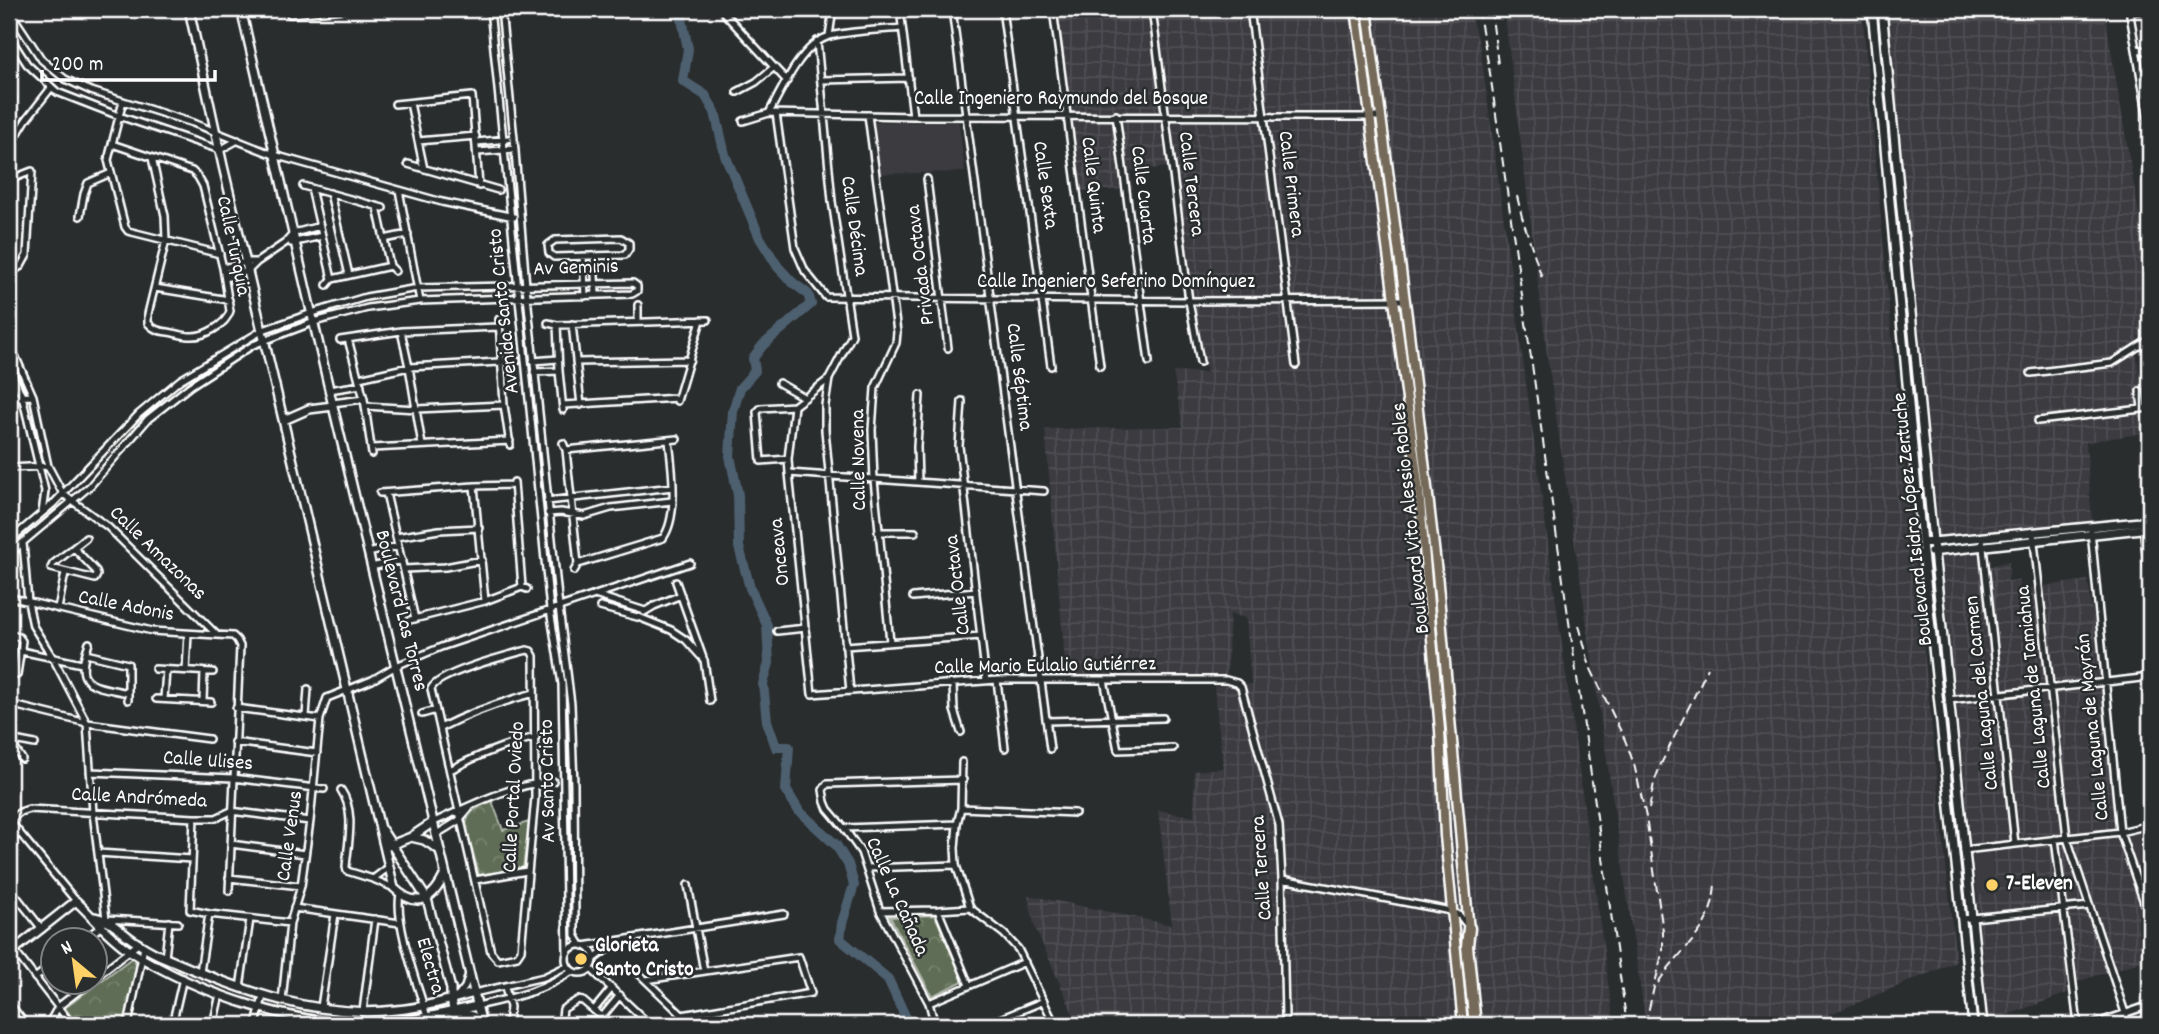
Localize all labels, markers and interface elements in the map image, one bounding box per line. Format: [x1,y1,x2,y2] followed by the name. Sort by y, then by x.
[42,38,215,82] scale bar
[52,51,103,81] text: 200 m
[914,85,1208,115] street label: Calle Ingeniero Raymundo del Bosque
[1269,129,1312,240] street label: Calle Primera
[1169,130,1211,239] street label: Calle Tercera
[1071,135,1113,236] street label: Calle Quinta
[1023,139,1065,232] street label: Calle Sexta
[1121,144,1163,247] street label: Calle Cuarta
[831,174,875,279] street label: Calle Décima
[207,193,257,300] street label: Calle Turquia
[900,202,944,327] street label: Privada Octava
[481,227,529,395] street label: Avenida Santo Cristo
[533,253,619,285] street label: Av Geminis
[977,268,1255,298] street label: Calle Ingeniero Seferino Domínguez
[997,322,1040,434] street label: Calle Séptima
[1886,391,1942,647] street label: Boulevard Isidro López Zertuche
[1385,401,1439,635] street label: Boulevard Vito Alessio Robles
[844,408,876,511] street label: Calle Novena
[101,500,213,608] street label: Calle Amazonas
[762,516,799,587] street label: Onceava
[365,527,435,695] street label: Boulevard Las Torres
[938,532,980,637] street label: Calle Octava
[75,583,177,631] street label: Calle Adonis
[2009,583,2061,790] street label: Calle Laguna de Tamiahua
[1958,594,2008,792] street label: Calle Laguna del Carmen
[2069,632,2119,822] street label: Calle Laguna de Mayrán
[934,650,1156,684] street label: Calle Mario Eulalio Gutiérrez
[533,719,565,843] street label: Av Santo Cristo
[496,721,534,873] street label: Calle Portal Oviedo
[162,744,254,780] street label: Calle Ulises
[70,780,209,818] street label: Calle Andrómeda
[270,789,312,883] street label: Calle Venus
[1244,813,1282,921] street label: Calle Tercera
[856,833,936,962] street label: Calle La Cañada
[2006,870,2073,900] place label: 7-Eleven
[1984,877,2000,893] marker: 7-Eleven
[38,926,108,996] north arrow
[595,932,694,986] place label: Glorieta Santo Cristo
[407,934,452,999] street label: Electra
[57,935,78,963] text: N
[573,951,589,967] marker: Glorieta Santo Cristo

